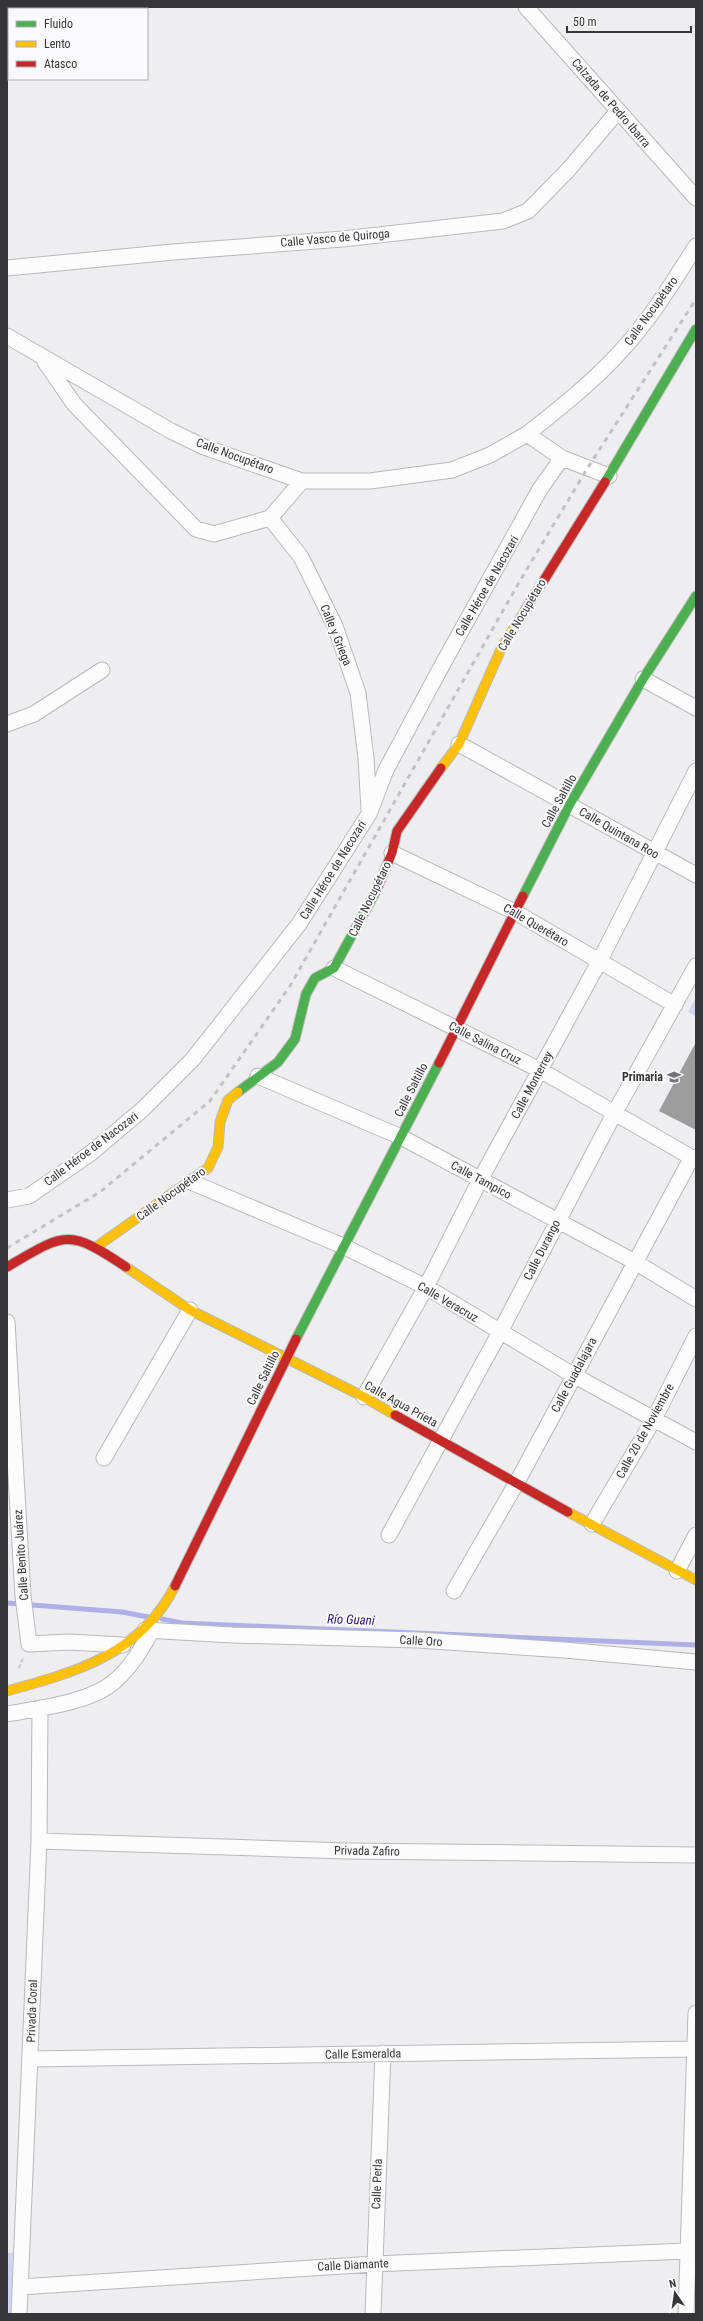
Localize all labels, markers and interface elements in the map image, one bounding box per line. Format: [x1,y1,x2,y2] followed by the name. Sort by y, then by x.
[8,8,148,80] legend
[567,8,691,34] scale bar
[573,15,597,29] text: 50 m
[44,17,73,31] text: Fluido
[44,37,71,51] text: Lento
[569,56,654,150] street label: Calzada de Pedro Ibarra
[44,57,77,71] text: Atasco
[280,226,391,250] street label: Calle Vasco de Quiroga
[621,274,681,348] street label: Calle Nocupétaro
[194,435,276,477] street label: Calle Nocupétaro
[452,533,522,639] street label: Calle Héroe de Nacozari
[495,576,549,654] street label: Calle Nocupétaro
[317,602,355,668] street label: Calle y Griega
[539,772,579,830] street label: Calle Saltillo
[577,804,661,862] street label: Calle Quintana Roo
[297,818,369,922] street label: Calle Héroe de Nacozari
[346,859,394,939] street label: Calle Nocupétaro
[501,901,571,949] street label: Calle Querétaro
[446,1019,524,1067] street label: Calle Salina Cruz
[508,1049,556,1121] street label: Calle Monterrey
[391,1061,431,1119] street label: Calle Saltillo
[666,1069,682,1085] school or university icon: Primaria
[622,1070,663,1084] place label: Primaria
[41,1109,141,1189] street label: Calle Héroe de Nacozari
[448,1158,514,1202] street label: Calle Tampico
[134,1164,208,1224] street label: Calle Nocupétaro
[521,1217,563,1283] street label: Calle Durango
[415,1279,481,1325] street label: Calle Veracruz
[548,1335,600,1415] street label: Calle Guadalajara
[244,1348,282,1408] street label: Calle Saltillo
[362,1378,440,1430] street label: Calle Agua Prieta
[613,1381,677,1481] street label: Calle 20 de Noviembre
[11,1509,31,1601] street label: Calle Benito Juárez
[327,1611,375,1628] water label: Río Guani
[399,1633,443,1649] street label: Calle Oro
[334,1843,400,1859] street label: Privada Zafiro
[24,1979,40,2043] street label: Privada Coral
[325,2046,401,2062] street label: Calle Esmeralda
[369,2158,385,2210] street label: Calle Perla
[317,2256,389,2274] street label: Calle Diamante
[655,2273,695,2313] north arrow
[668,2277,678,2291] text: N

